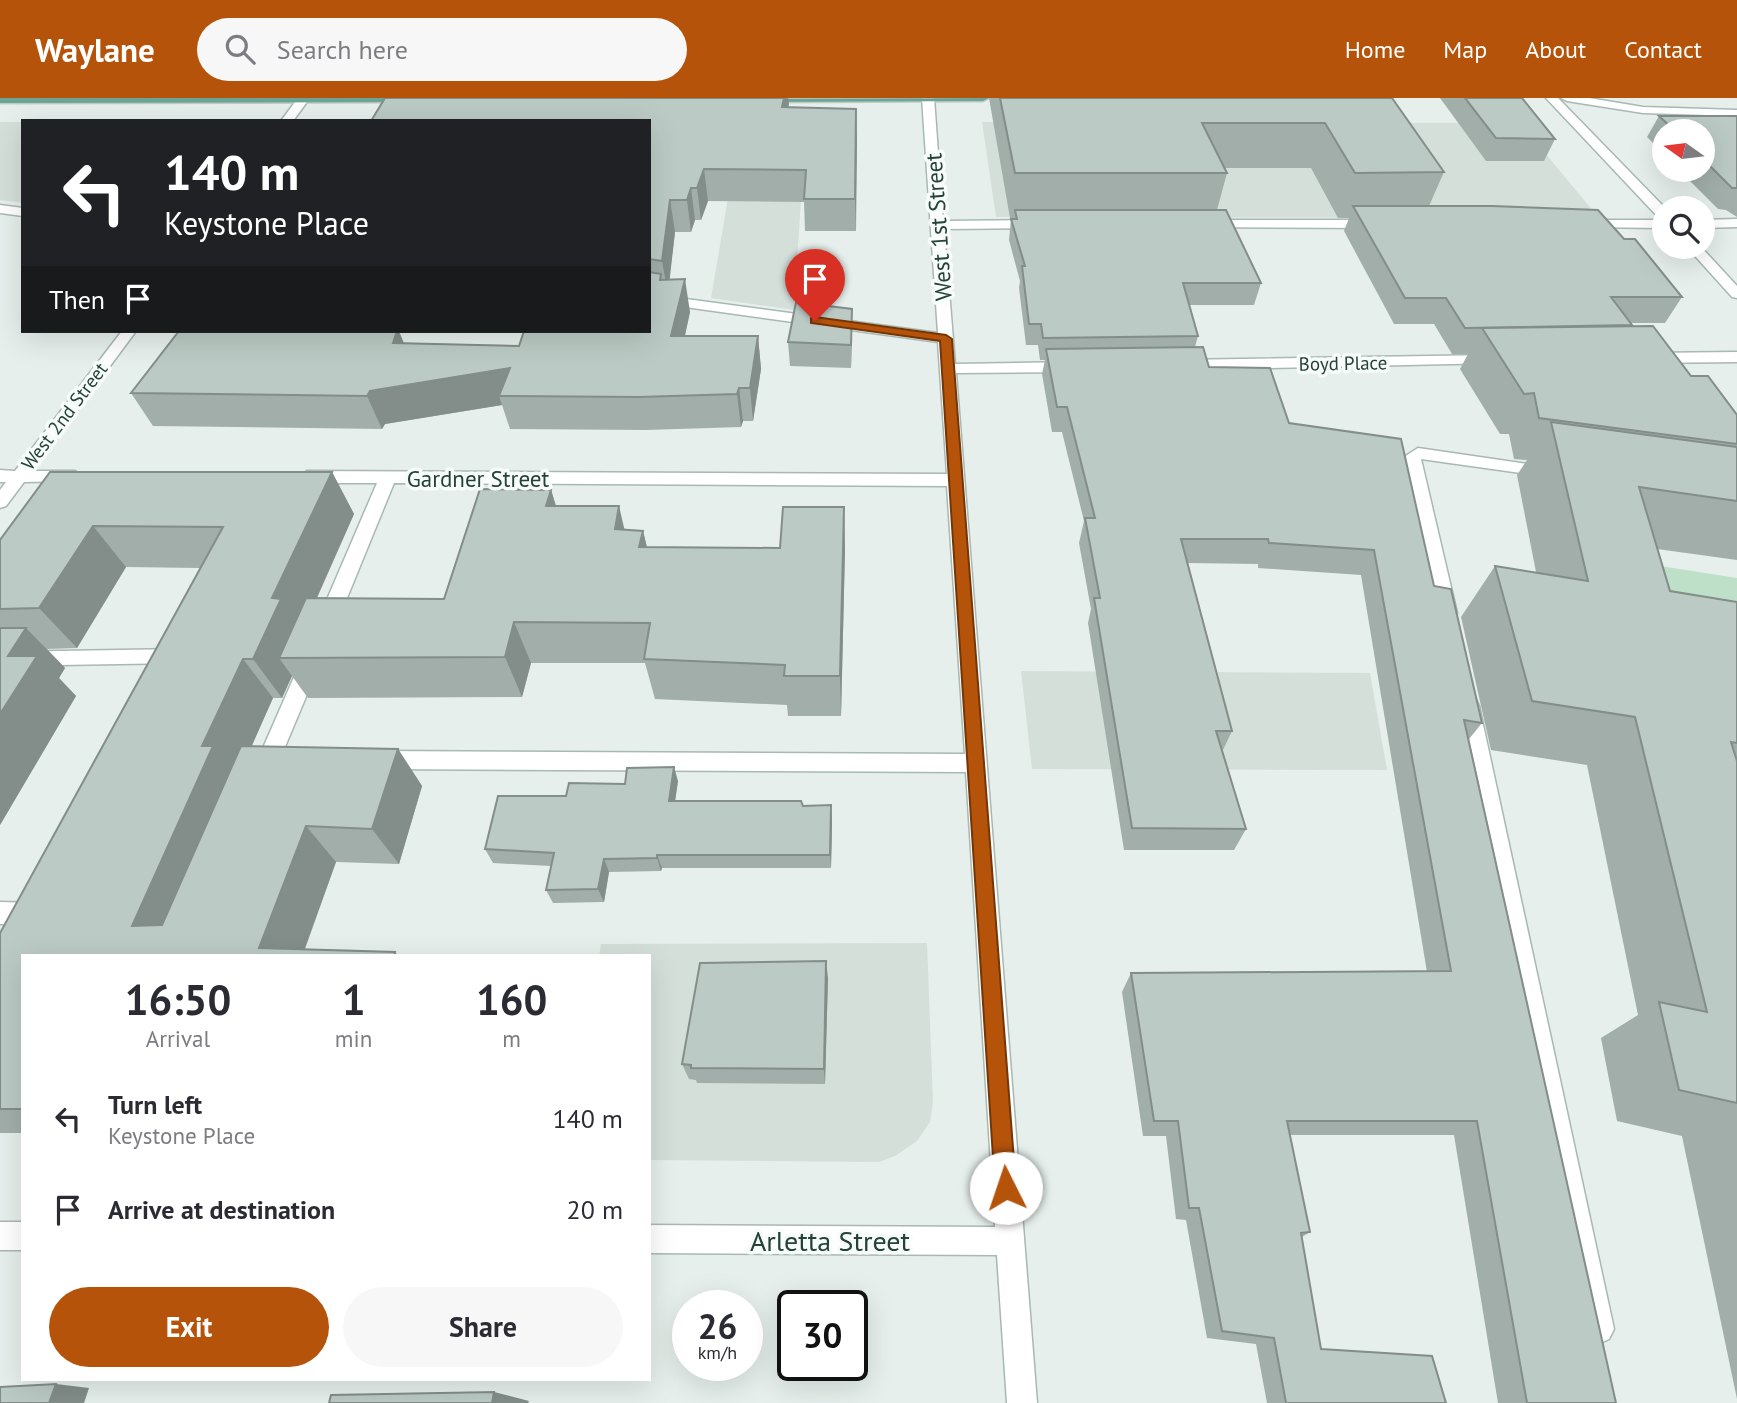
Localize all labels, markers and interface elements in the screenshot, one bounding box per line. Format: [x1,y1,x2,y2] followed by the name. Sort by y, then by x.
[197,18,687,81] search box
[35,28,155,71] text: Waylane
[221,30,259,68] icon: search
[277,33,408,66] text: Search here
[1345,34,1405,65] text: Home
[1443,34,1487,65] text: Map
[1525,34,1586,65] text: About
[1624,34,1702,65] text: Contact
[1652,119,1715,182] north arrow
[1652,119,1715,259] map controls
[164,140,299,204] text: 140 m
[49,147,140,238] icon: left
[918,152,958,302] street label: West 1st Street
[1652,196,1715,259] button: search
[164,202,369,244] text: Keystone Place
[785,249,845,321] pin
[796,260,834,298] icon: arrive
[119,280,157,318] icon: arrive
[49,283,105,316] text: Then
[1299,350,1387,376] street label: Boyd Place
[16,357,113,475] street label: West 2nd Street
[407,464,550,493] street label: Gardner Street
[125,972,231,1027] text: 16:50
[342,972,365,1027] text: 1
[476,972,547,1027] text: 160
[146,1024,210,1053] text: Arrival
[335,1024,372,1053] text: min
[502,1024,521,1053] text: m
[108,1088,202,1121] text: Turn left
[49,1100,87,1138] icon: left
[552,1102,623,1135] text: 140 m
[108,1121,255,1150] text: Keystone Place
[969,1151,1043,1225] position arrow
[49,1191,87,1229] icon: arrive
[108,1193,335,1226] text: Arrive at destination
[567,1193,623,1226] text: 20 m
[750,1222,911,1259] street label: Arletta Street
[49,1287,329,1367] button: Exit
[343,1287,623,1367] button: Share
[777,1290,868,1381] speed limit sign: 30
[698,1303,737,1349] text: 26
[698,1341,737,1364] text: km/h

